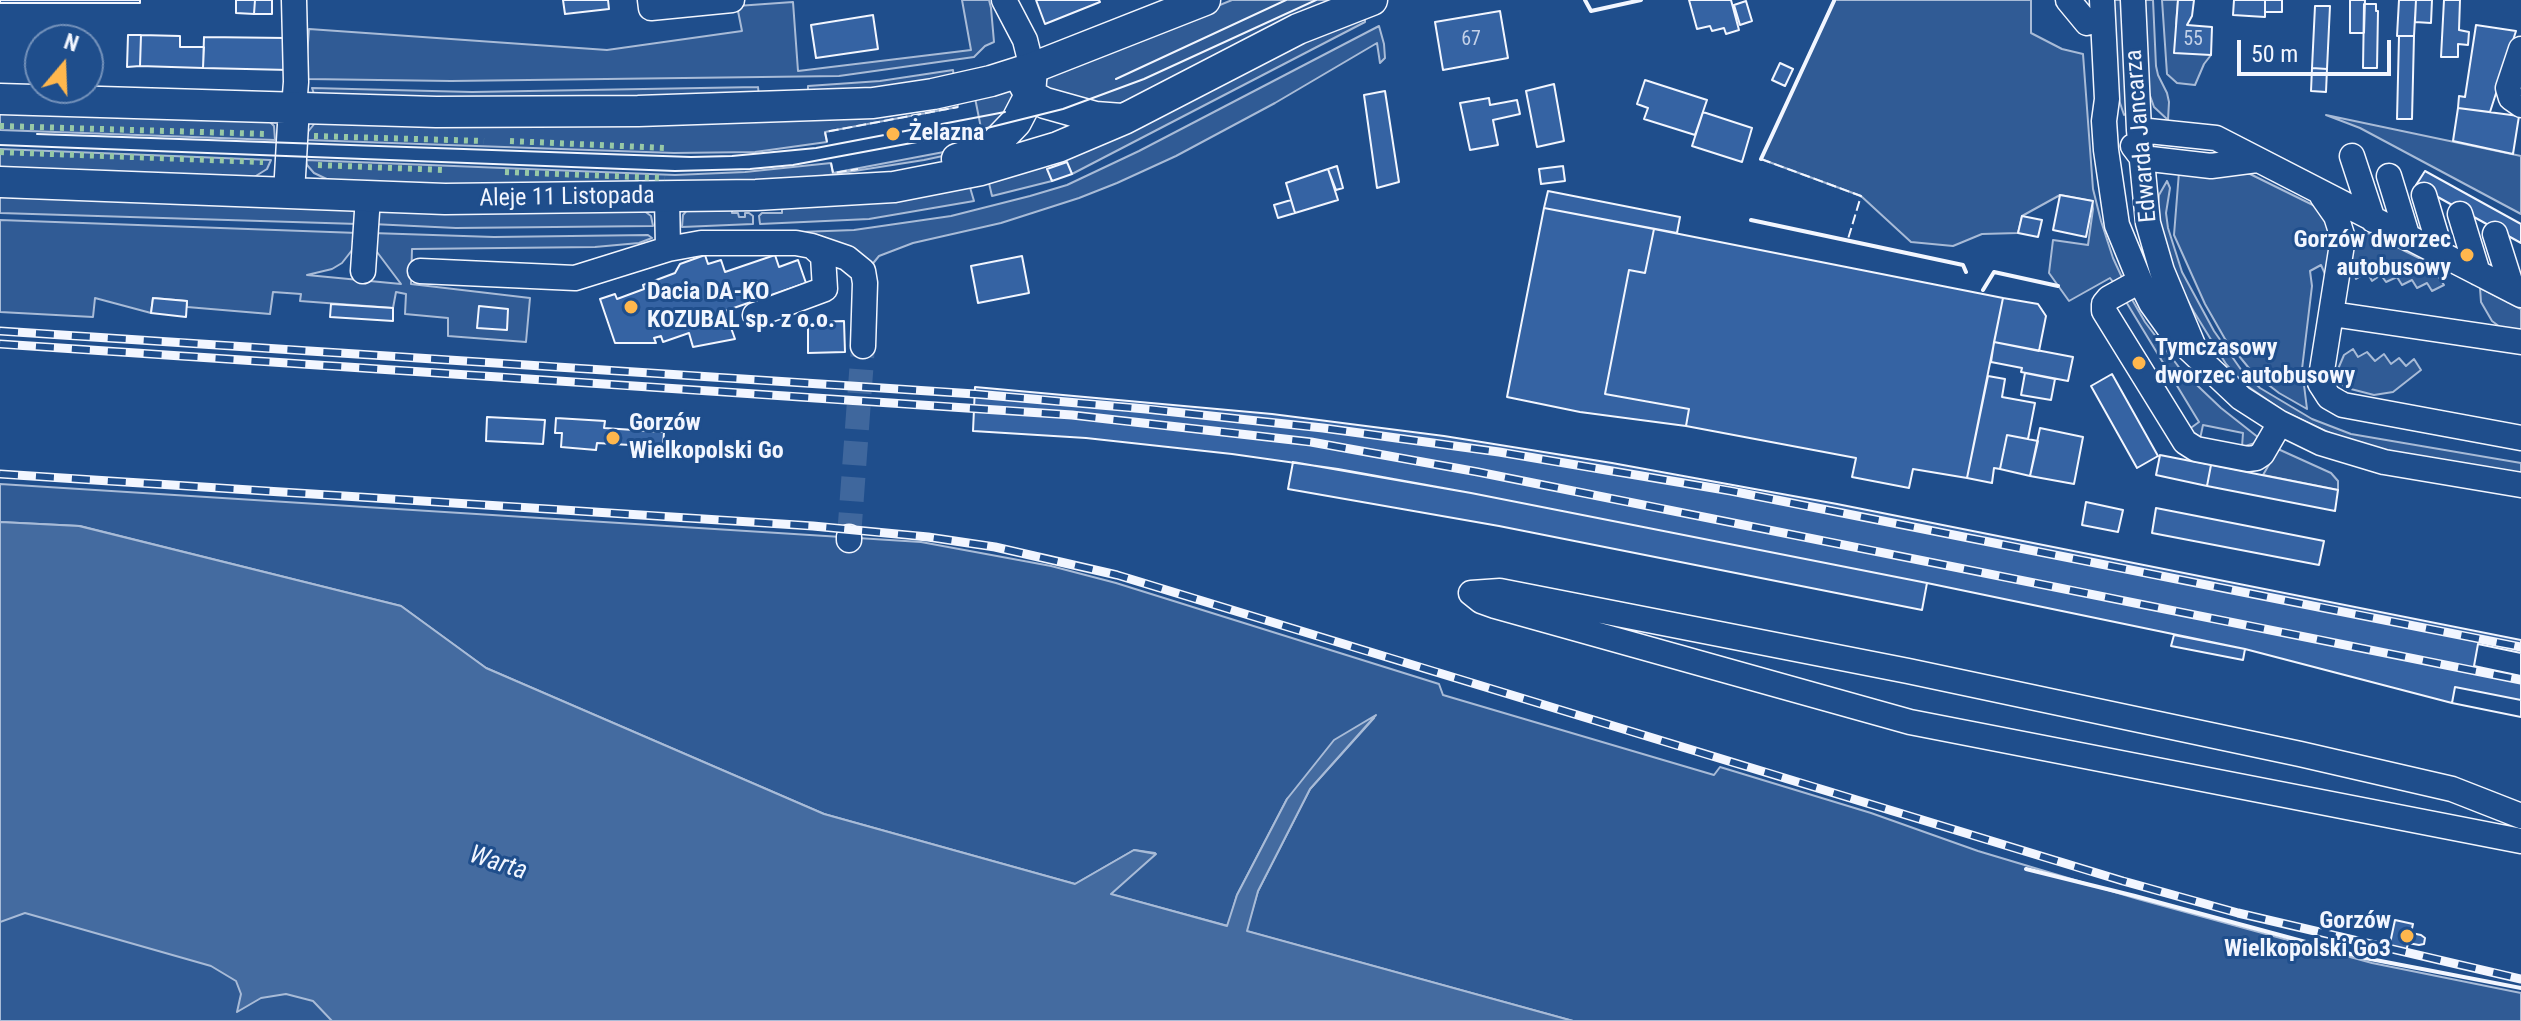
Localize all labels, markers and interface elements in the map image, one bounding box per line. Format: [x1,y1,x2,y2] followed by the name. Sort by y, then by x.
[24,24,104,104] north arrow
[2241,24,2395,74] scale bar
[1461,28,1481,52] house number: 67
[2183,28,2203,52] house number: 55
[61,29,82,57] text: N
[2251,40,2298,68] text: 50 m
[2120,48,2164,224] street label: Edwarda Jancarza
[909,120,984,148] place label: Żelazna
[884,125,902,143] marker: Żelazna
[479,182,655,214] street label: Aleje 11 Listopada
[2294,227,2451,283] place label: Gorzów dworzec autobusowy
[2458,246,2476,264] marker: Gorzów dworzec autobusowy
[647,279,835,335] place label: Dacia DA-KO KOZUBAL sp. z o.o.
[622,298,640,316] marker: Dacia DA-KO KOZUBAL sp. z o.o.
[2155,335,2355,391] place label: Tymczasowy dworzec autobusowy
[2130,354,2148,372] marker: Tymczasowy dworzec autobusowy
[629,410,784,466] place label: Gorzów Wielkopolski Go
[604,429,622,447] marker: Gorzów Wielkopolski Go
[465,840,531,888] water label: Warta
[2224,908,2391,964] place label: Gorzów Wielkopolski Go3
[2398,927,2416,945] marker: Gorzów Wielkopolski Go3

